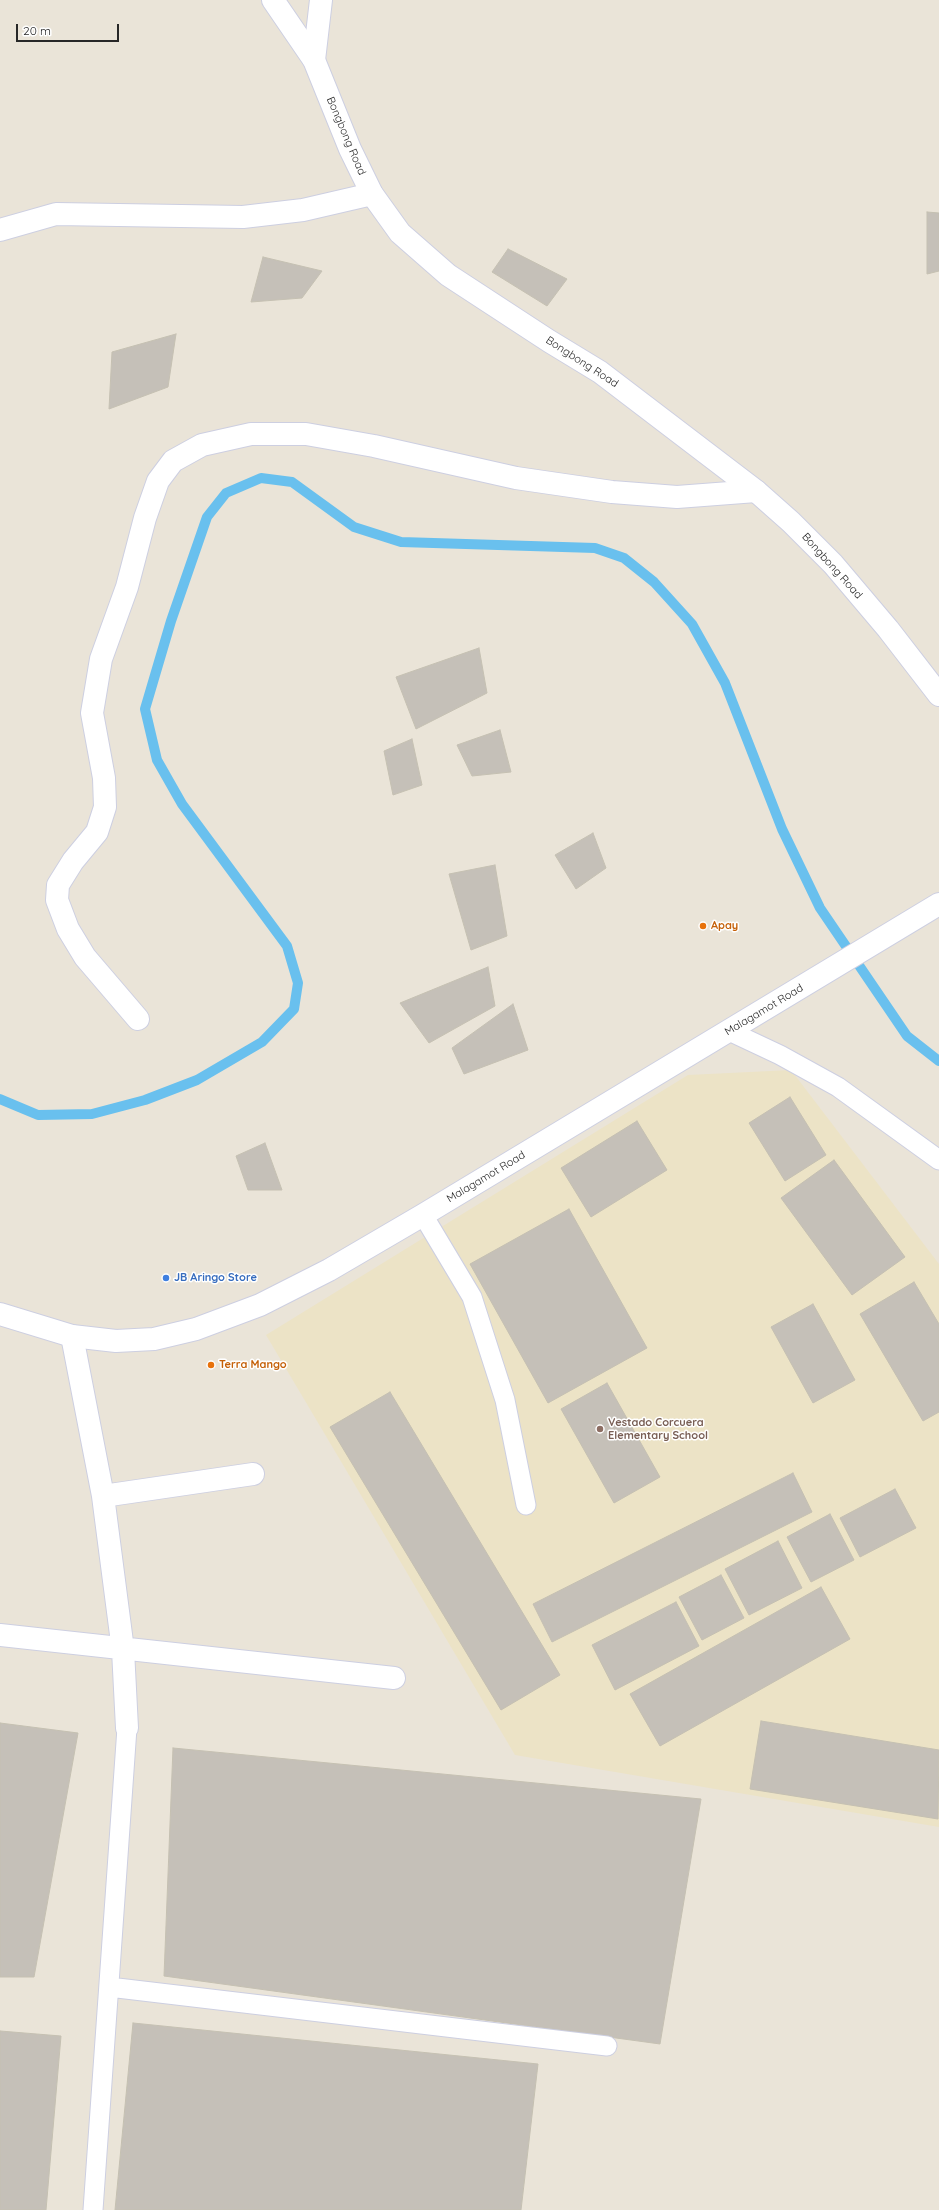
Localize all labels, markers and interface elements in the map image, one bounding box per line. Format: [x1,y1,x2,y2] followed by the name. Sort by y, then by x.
[18,16,121,42] scale bar
[23,23,51,38] text: 20 m
[324,95,368,177] street label: Bongbong Road
[543,334,621,390] street label: Bongbong Road
[799,530,865,602] street label: Bongbong Road
[711,919,738,933] place label: Apay
[698,921,708,931] marker: Apay
[722,981,806,1039] street label: Malagamot Road
[444,1148,528,1206] street label: Malagamot Road
[174,1271,257,1285] place label: JB Aringo Store
[161,1273,171,1283] marker: JB Aringo Store
[219,1358,287,1372] place label: Terra Mango
[206,1360,216,1370] marker: Terra Mango
[608,1416,708,1442] place label: Vestado Corcuera Elementary School
[595,1424,605,1434] marker: Vestado Corcuera Elementary School

